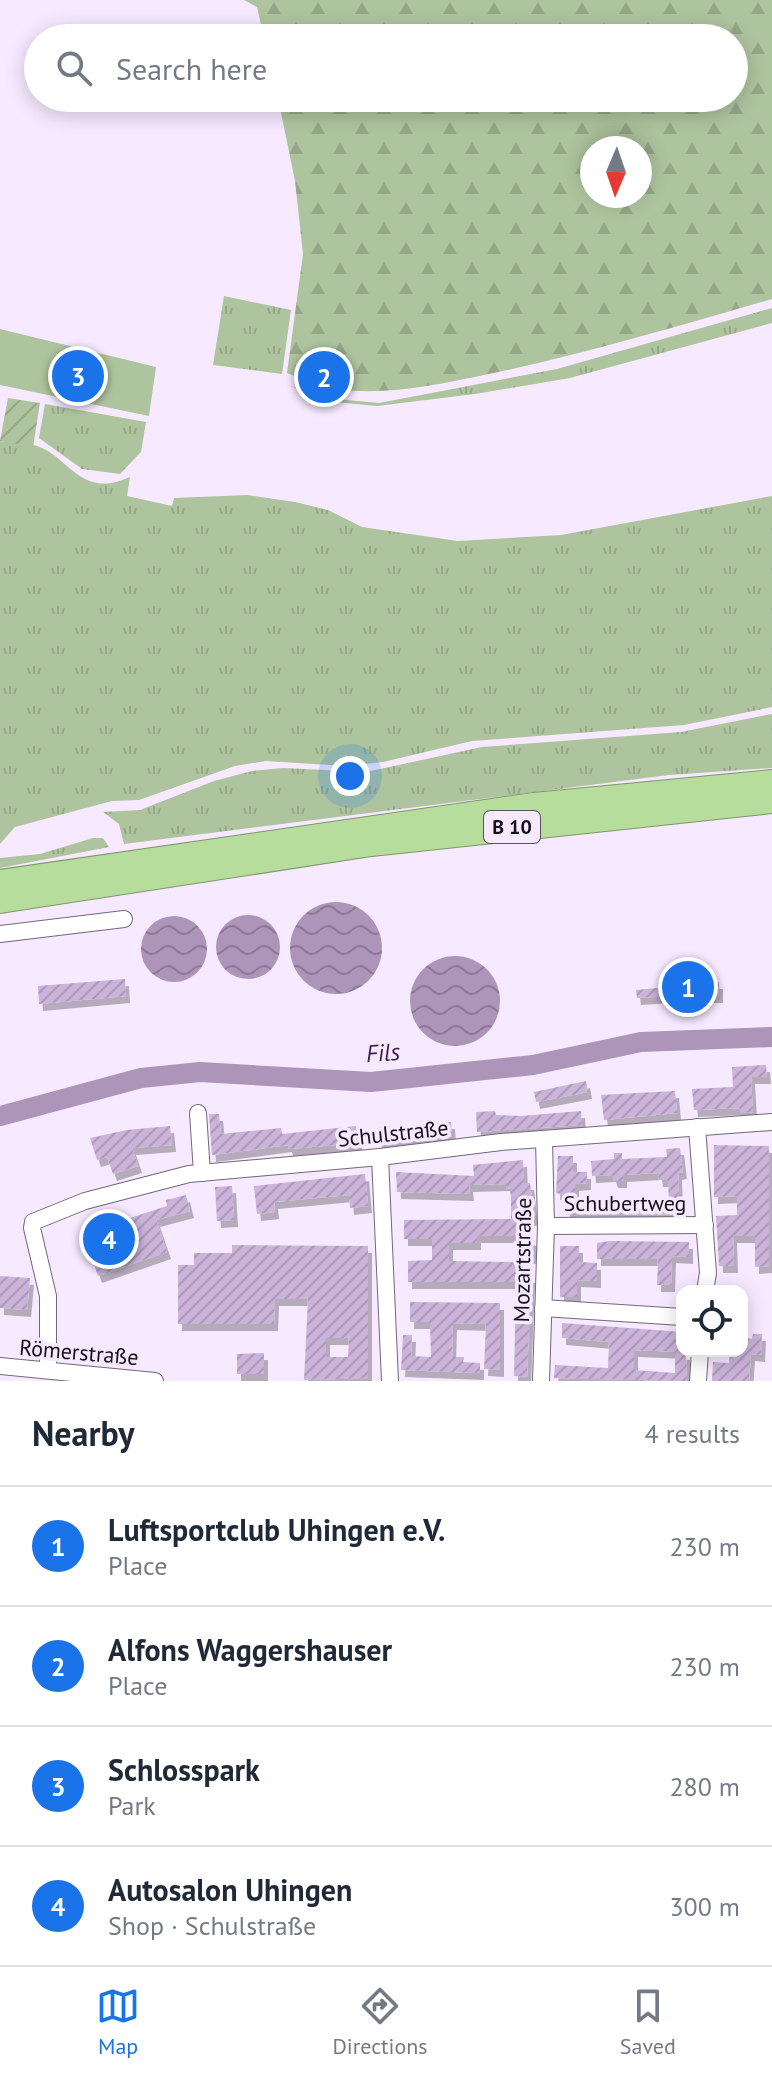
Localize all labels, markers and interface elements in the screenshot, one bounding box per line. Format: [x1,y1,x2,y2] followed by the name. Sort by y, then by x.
[24,24,748,112] search box
[52,46,96,90] icon: search
[116,49,267,88] text: Search here
[580,136,652,208] north arrow
[52,346,104,406] pin: 3
[298,347,350,407] pin: 2
[330,756,370,796] your location
[484,811,540,843] road number: B 10
[662,957,714,1017] pin: 1
[365,1036,401,1069] water label: Fils
[336,1113,450,1153] street label: Schulstraße
[564,1189,686,1217] street label: Schubertweg
[507,1198,537,1322] street label: Mozartstraße
[83,1209,135,1269] pin: 4
[676,1285,748,1357] map controls
[676,1285,748,1357] button: locate
[18,1333,140,1371] street label: Römerstraße
[32,1411,134,1455] text: Nearby
[645,1417,740,1450] text: 4 results
[108,1510,445,1549] text: Luftsportclub Uhingen e.V.
[51,1530,65,1563] text: 1
[669,1530,740,1563] text: 230 m
[108,1549,167,1582] text: Place
[108,1630,392,1669] text: Alfons Waggershauser
[51,1650,65,1683] text: 2
[669,1650,740,1683] text: 230 m
[108,1669,167,1702] text: Place
[108,1750,260,1789] text: Schlosspark
[51,1770,65,1803] text: 3
[669,1770,740,1803] text: 280 m
[108,1789,156,1822] text: Park
[108,1870,352,1909] text: Autosalon Uhingen
[51,1890,65,1923] text: 4
[669,1890,740,1923] text: 300 m
[108,1909,316,1942] text: Shop · Schulstraße
[96,1984,140,2060] tab: Map
[332,1984,428,2060] tab: Directions
[620,1984,676,2060] tab: Saved

